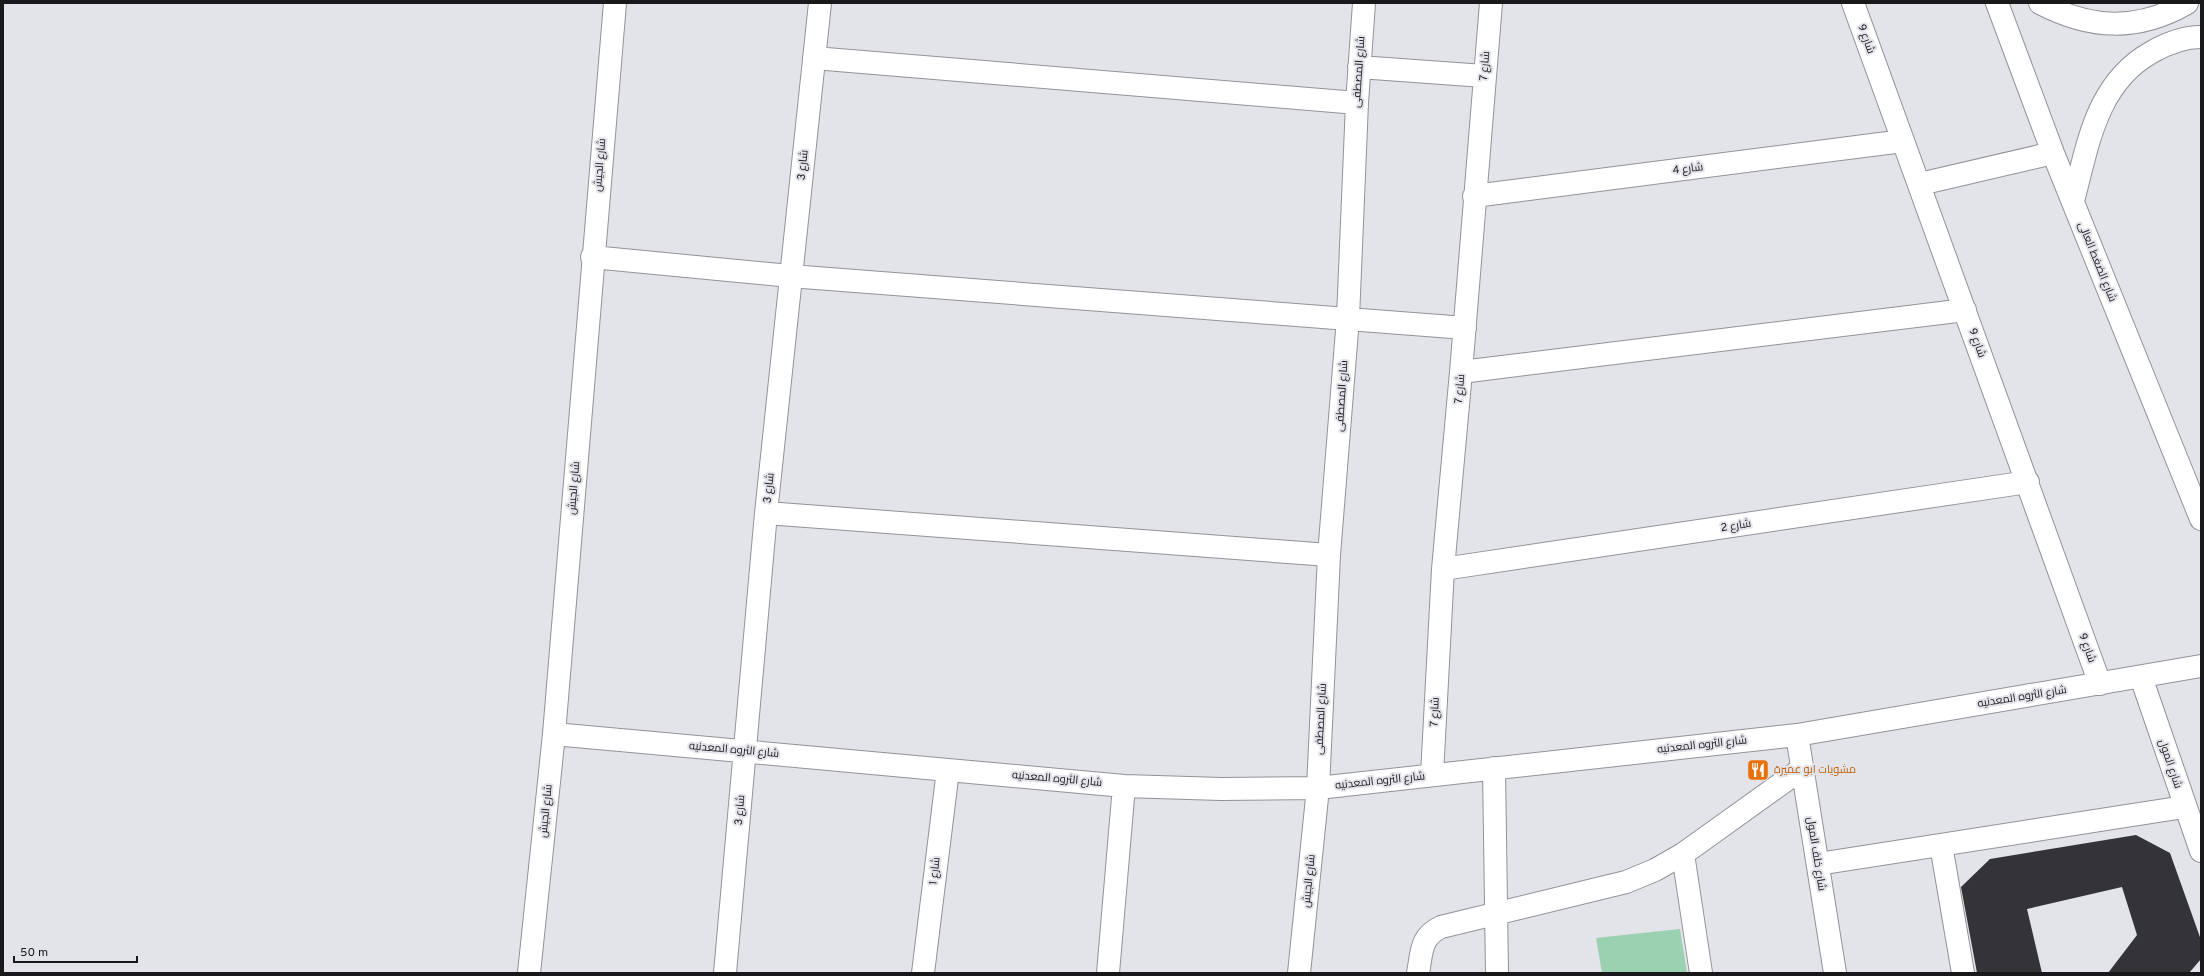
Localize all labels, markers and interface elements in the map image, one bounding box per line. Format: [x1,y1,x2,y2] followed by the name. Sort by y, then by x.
[1854,22,1878,56] street label: شارع 9
[1350,36,1368,108] street label: شارع المصطفى
[1477,51,1493,81] street label: شارع 7
[591,138,609,192] street label: شارع الجيش
[794,149,812,181] street label: شارع 3
[1672,160,1704,178] street label: شارع 4
[2075,220,2119,304] street label: شارع الضغط العالى
[1965,326,1989,360] street label: شارع 9
[1333,360,1351,432] street label: شارع المصطفى
[1452,374,1468,404] street label: شارع 7
[565,461,583,515] street label: شارع الجيش
[760,472,778,504] street label: شارع 3
[1720,517,1752,535] street label: شارع 2
[2075,631,2099,665] street label: شارع 9
[1312,683,1330,755] street label: شارع المصطفى
[1976,683,2068,711] street label: شارع الثروه المعدنيه
[1427,697,1443,727] street label: شارع 7
[1656,733,1748,757] street label: شارع الثروه المعدنيه
[2155,738,2185,790] street label: شارع المول
[688,739,780,761] street label: شارع الثروه المعدنيه
[1745,757,1771,783] restaurant icon: مشويات ابو عميرة
[1774,763,1856,777] place label: مشويات ابو عميرة
[1011,768,1103,790] street label: شارع الثروه المعدنيه
[1334,769,1426,793] street label: شارع الثروه المعدنيه
[536,784,556,838] street label: شارع الجيش
[732,794,748,826] street label: شارع 3
[1803,816,1829,892] street label: شارع خلف المول
[1299,854,1319,908] street label: شارع الجيش
[926,856,944,886] street label: شارع 1
[14,938,137,964] scale bar
[20,945,48,961] text: 50 m

